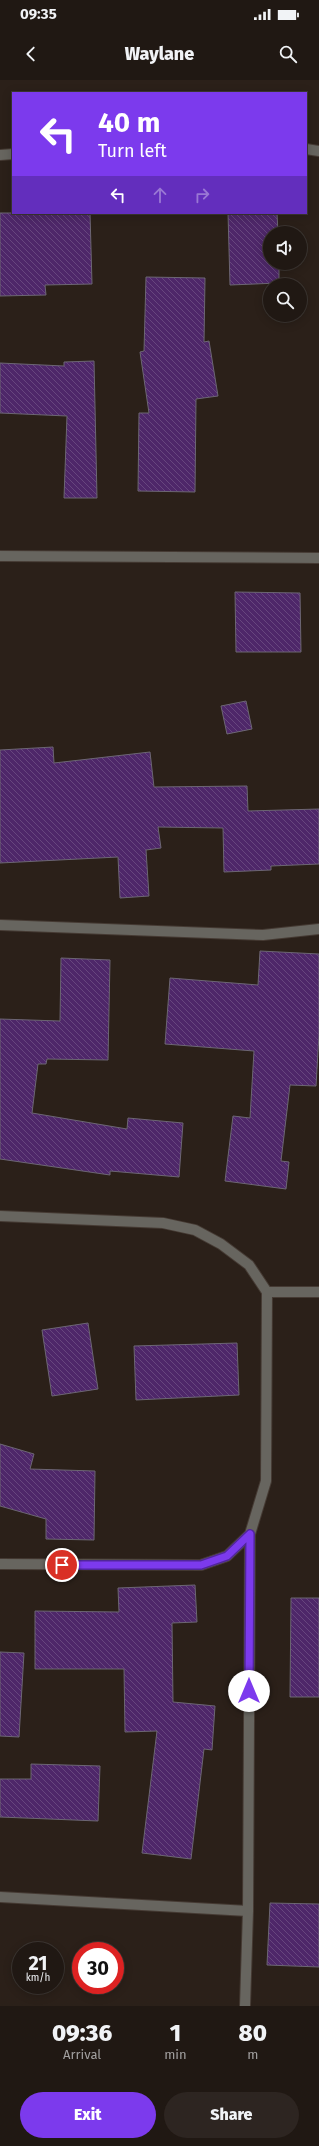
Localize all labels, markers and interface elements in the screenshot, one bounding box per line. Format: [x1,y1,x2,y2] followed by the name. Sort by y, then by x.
[20,5,57,23] text: 09:35
[20,43,42,65] icon: back
[125,43,194,65] text: Waylane
[277,43,299,65] icon: search
[98,106,161,139] text: 40 m
[32,108,84,160] icon: left
[98,140,167,162] text: Turn left
[107,184,129,206] icon: left
[149,184,171,206] icon: ahead
[191,184,213,206] icon: right
[263,226,307,322] map controls
[263,226,307,270] button: sound
[263,278,307,322] button: search
[45,1548,79,1582] pin
[51,1554,73,1576] icon: arrive
[228,1670,270,1712] position arrow
[72,1942,124,1994] speed limit sign: 30
[28,1951,48,1975] text: 21
[26,1972,50,1984] text: km/h
[52,2019,112,2047] text: 09:36
[170,2019,181,2047] text: 1
[239,2019,267,2047] text: 80
[63,2047,101,2062] text: Arrival
[164,2047,187,2062] text: min
[247,2047,258,2062] text: m
[20,2092,156,2138] button: Exit
[164,2092,299,2138] button: Share

